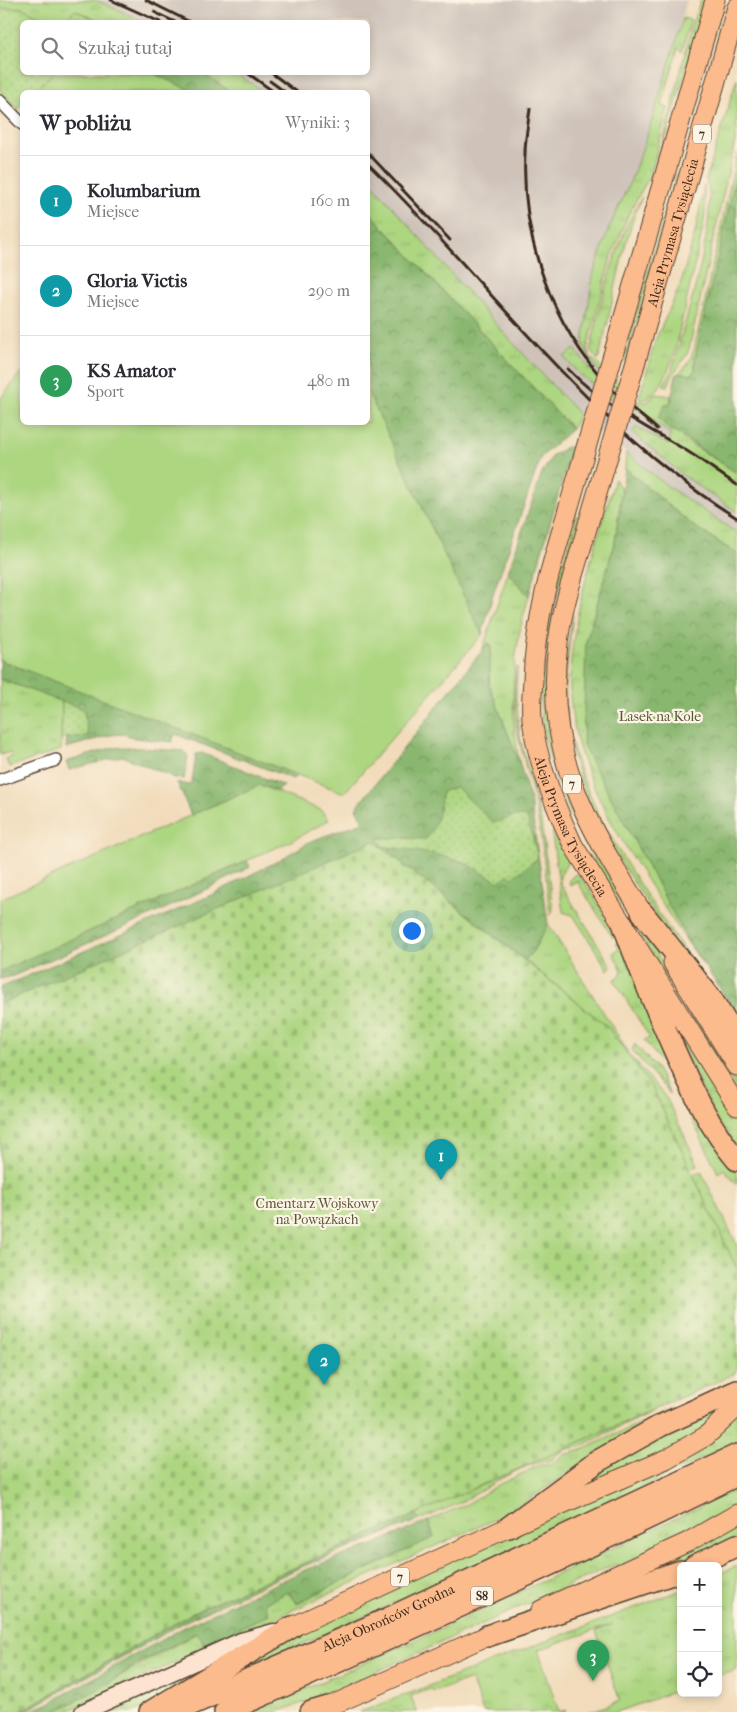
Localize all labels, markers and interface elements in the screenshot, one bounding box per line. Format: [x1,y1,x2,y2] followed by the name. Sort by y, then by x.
[20,20,370,75] search box
[38,34,66,62] icon: search
[78,37,172,59] text: Szukaj tutaj
[40,111,131,135] text: W pobliżu
[285,113,350,132] text: Wyniki: 3
[693,125,711,144] road number: 7
[644,156,702,310] street label: Aleja Prymasa Tysiąclecia
[87,180,200,202] text: Kolumbarium
[53,191,59,210] text: 1
[310,191,350,210] text: 160 m
[87,202,139,221] text: Miejsce
[87,270,187,292] text: Gloria Victis
[52,281,60,300] text: 2
[308,281,350,300] text: 290 m
[87,292,139,311] text: Miejsce
[87,360,176,382] text: KS Amator
[53,371,59,390] text: 3
[307,371,350,390] text: 480 m
[87,382,125,401] text: Sport
[619,708,701,725] park label: Lasek na Kole
[530,753,611,900] street label: Aleja Prymasa Tysiąclecia
[563,774,581,794] road number: 7
[399,918,425,944] your location
[425,1139,457,1180] pin: 1
[256,1195,379,1228] park label: Cmentarz Wojskowy na Powązkach
[308,1344,340,1385] pin: 2
[677,1562,722,1697] map controls
[677,1562,722,1607] button: +
[391,1568,409,1586] road number: 7
[318,1580,458,1656] street label: Aleja Obrońców Grodna
[471,1586,493,1605] road number: S8
[677,1607,722,1652] button: −
[577,1640,609,1681] pin: 3
[677,1652,722,1697] button: locate

